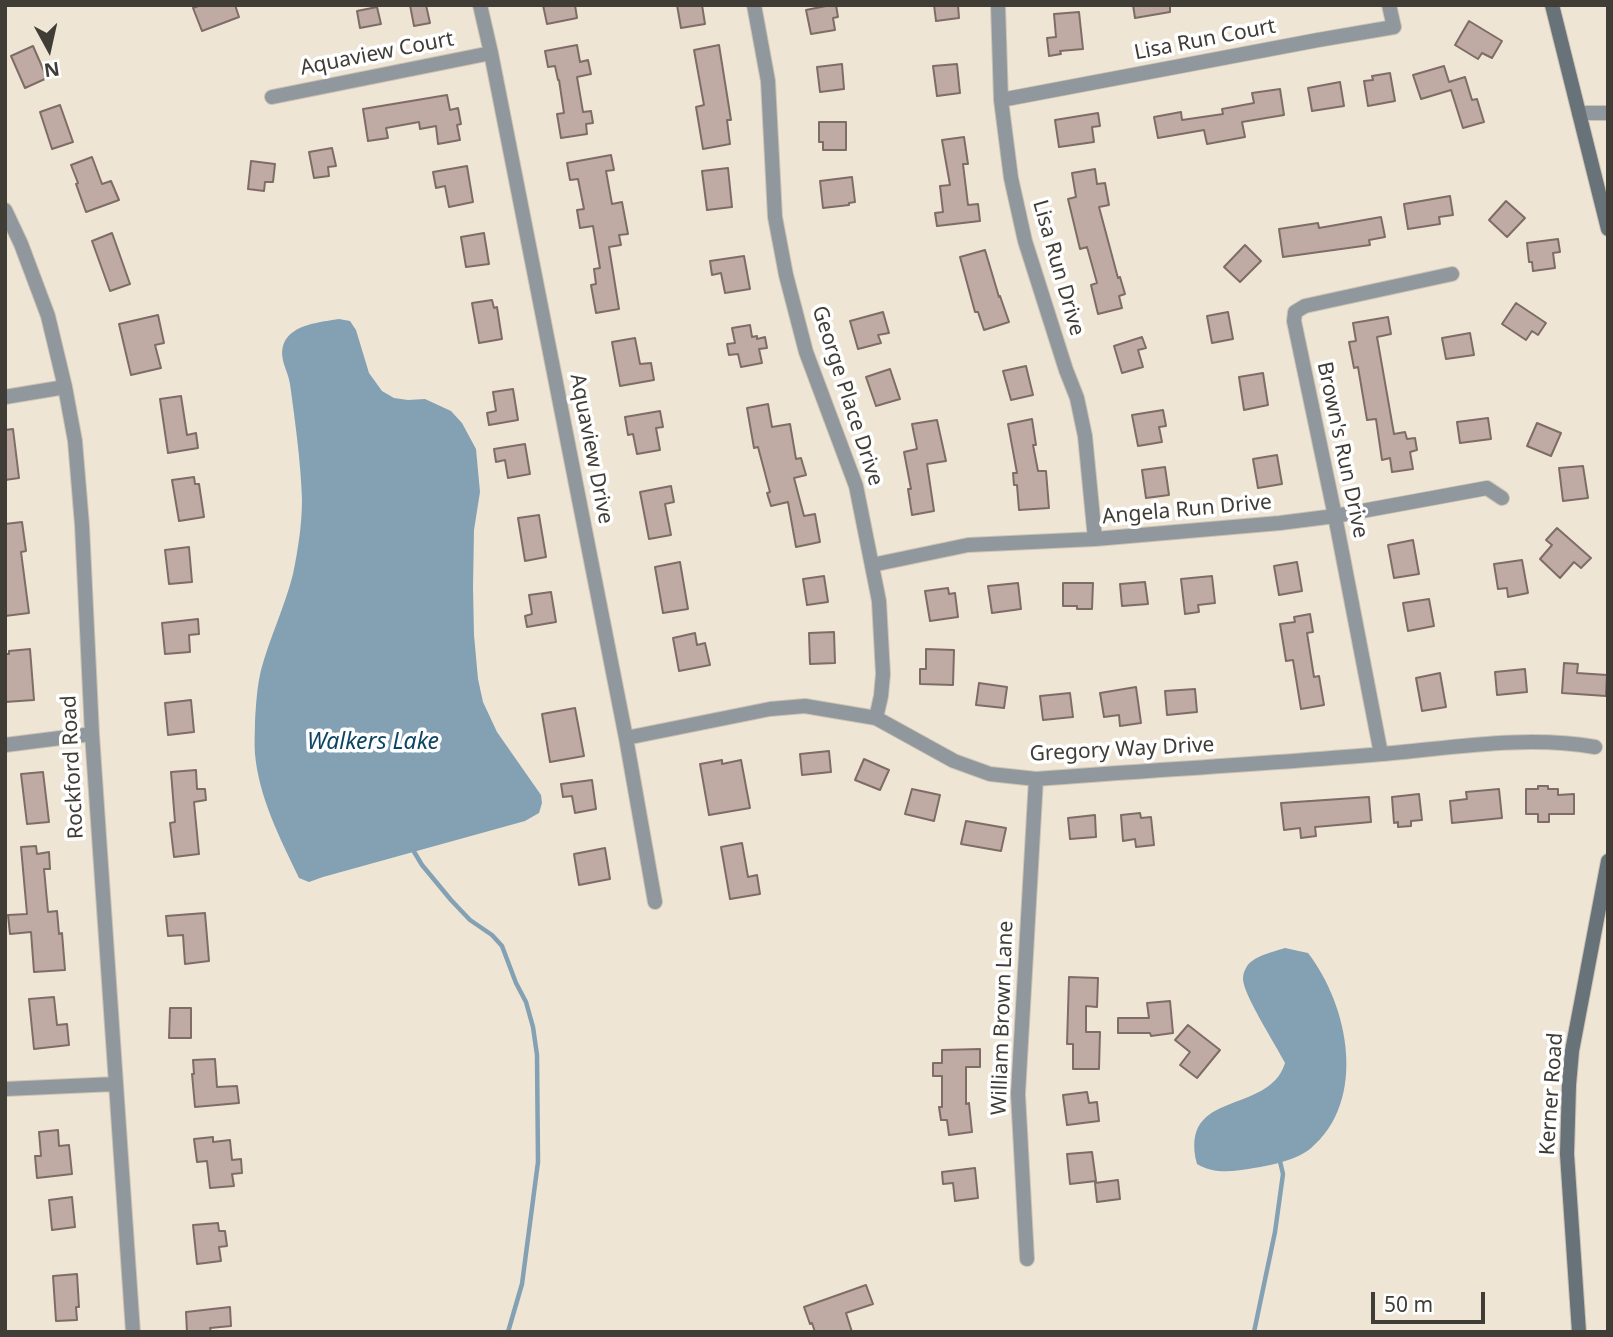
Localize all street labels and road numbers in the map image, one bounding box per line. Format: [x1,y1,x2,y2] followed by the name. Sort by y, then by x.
[1132,14,1278,66] street label: Lisa Run Court
[298,27,456,81] street label: Aquaview Court
[1027,197,1089,339] street label: Lisa Run Drive
[806,303,888,489] street label: George Place Drive
[1311,360,1373,540] street label: Brown's Run Drive
[564,372,618,526] street label: Aquaview Drive
[1101,490,1273,530] street label: Angela Run Drive
[57,694,89,840] street label: Rockford Road
[1029,733,1215,767] street label: Gregory Way Drive
[987,920,1019,1116] street label: William Brown Lane
[1535,1032,1569,1156] street label: Kerner Road

